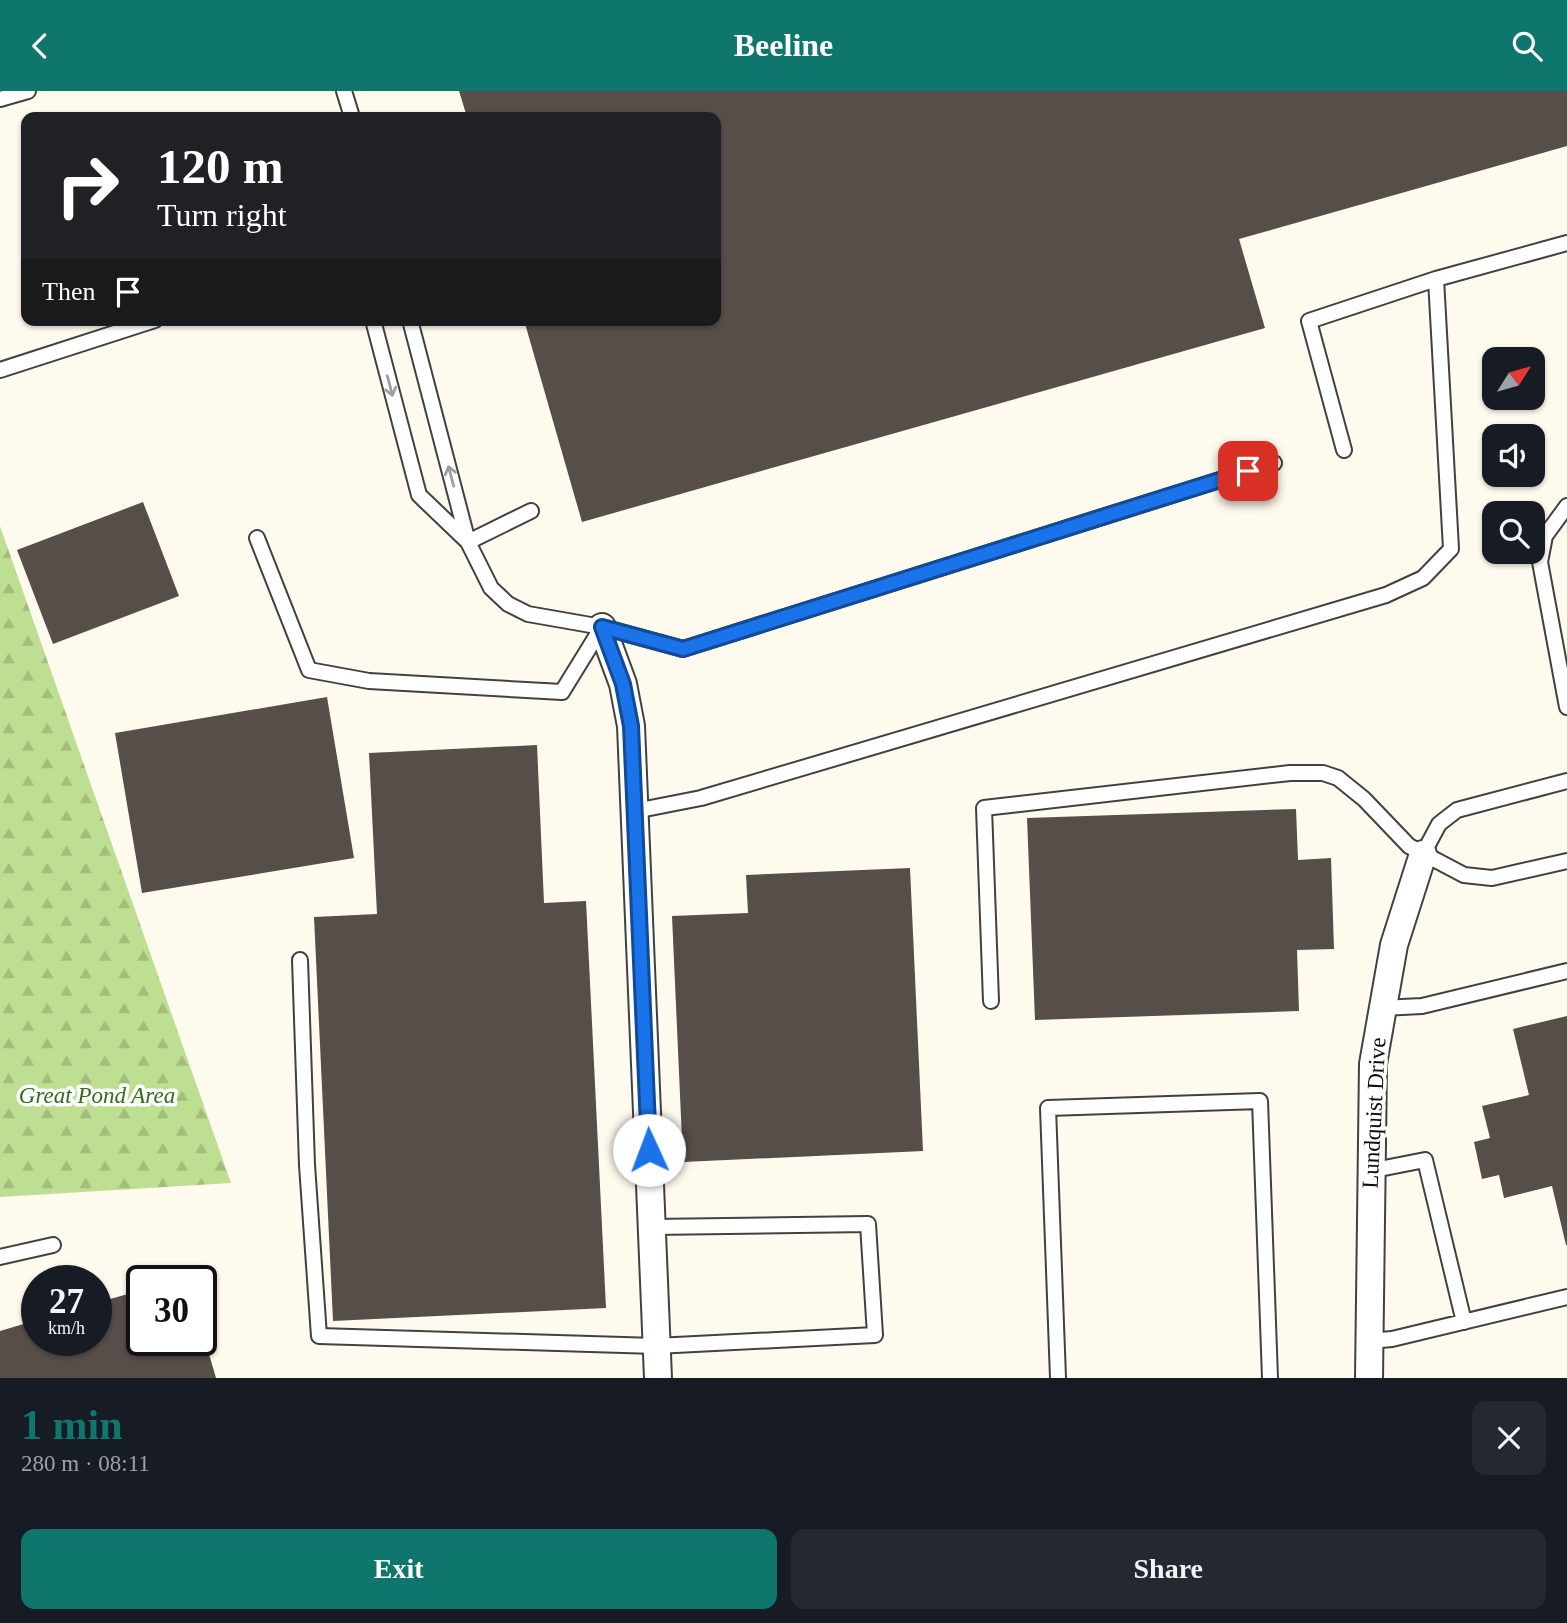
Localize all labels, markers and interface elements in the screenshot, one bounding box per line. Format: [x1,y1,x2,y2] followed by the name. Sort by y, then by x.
[21,27,59,65] icon: back
[734,27,833,63] text: Beeline
[1508,27,1546,65] icon: search
[157,139,284,194] text: 120 m
[42,140,133,231] icon: right
[157,197,287,233] text: Turn right
[109,273,147,311] icon: arrive
[42,277,95,306] text: Then
[1482,347,1545,409] north arrow
[1482,347,1545,564] map controls
[385,375,398,397] one-way arrow
[1482,424,1545,487] button: sound
[1218,441,1278,501] pin
[1229,452,1267,490] icon: arrive
[443,465,456,487] one-way arrow
[1482,501,1545,564] button: search
[1358,1037,1390,1189] street label: Lundquist Drive
[19,1083,175,1108] park label: Great Pond Area
[612,1113,686,1187] position arrow
[126,1265,217,1356] speed limit sign: 30
[49,1282,84,1321] text: 27
[48,1318,85,1338] text: km/h
[1472,1401,1546,1475] button: close
[21,1402,123,1448] text: 1 min
[21,1451,150,1476] text: 280 m · 08:11
[21,1529,777,1609] button: Exit
[791,1529,1546,1609] button: Share

